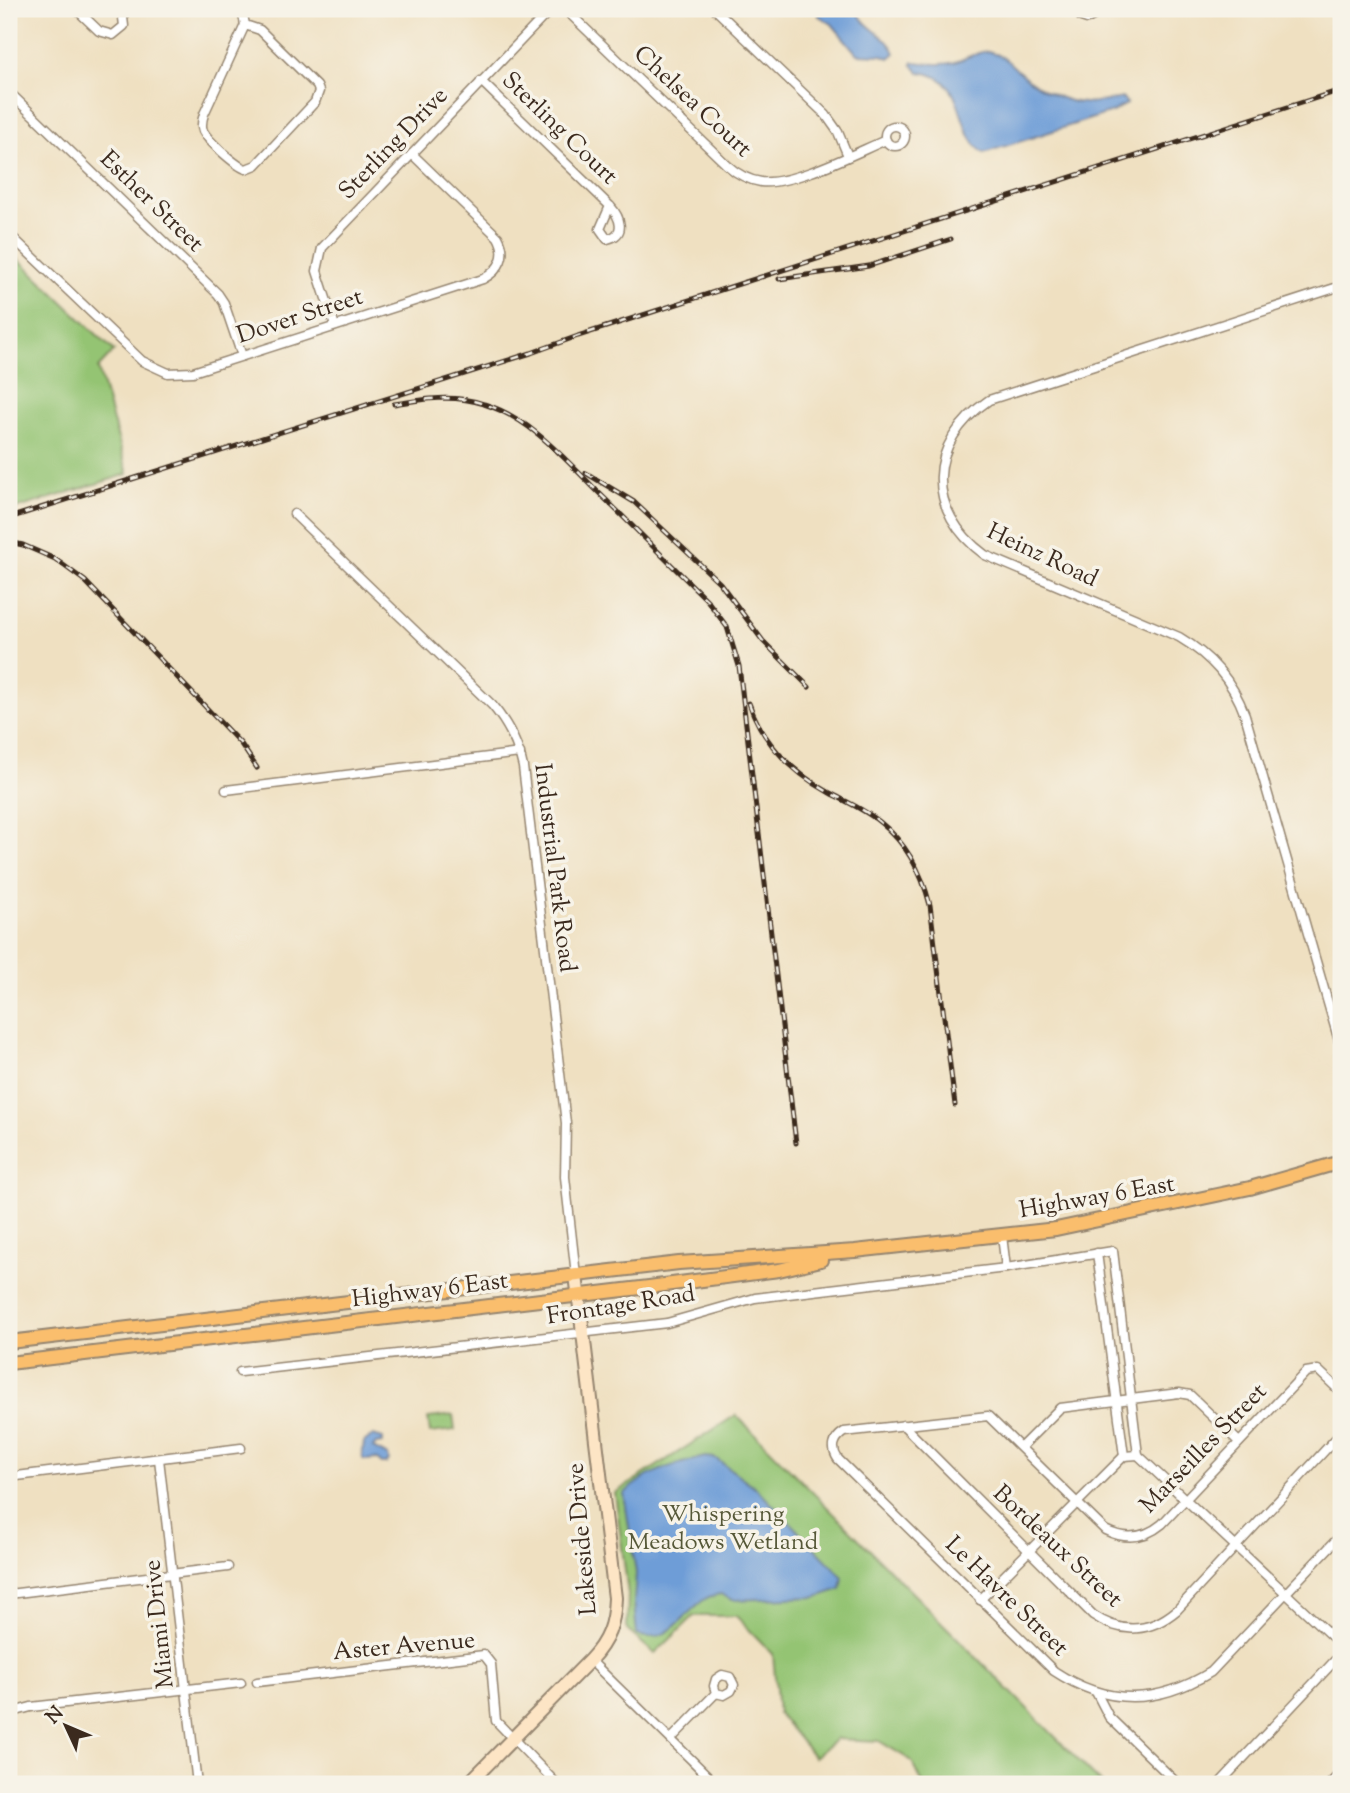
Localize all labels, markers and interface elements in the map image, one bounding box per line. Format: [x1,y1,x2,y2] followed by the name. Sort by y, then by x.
[625,38,759,166] street label: Chelsea Court
[493,65,625,193] street label: Sterling Court
[332,80,456,208] street label: Sterling Drive
[91,143,211,261] street label: Esther Street
[233,281,367,353] street label: Dover Street
[981,515,1104,597] street label: Heinz Road
[524,762,584,975] street label: Industrial Park Road
[1017,1168,1177,1228] street label: Highway 6 East
[350,1265,510,1317] street label: Highway 6 East
[544,1277,698,1335] street label: Frontage Road
[1133,1376,1275,1522] street label: Marseilles Street
[559,1461,607,1617] street label: Lakeside Drive
[985,1478,1129,1616] street label: Bordeaux Street
[628,1498,819,1560] park label: Whispering Meadows Wetland
[937,1529,1075,1665] street label: Le Havre Street
[136,1558,184,1690] street label: Miami Drive
[331,1624,477,1670] street label: Aster Avenue
[32,1692,102,1762] north arrow
[41,1701,71,1731] text: N

